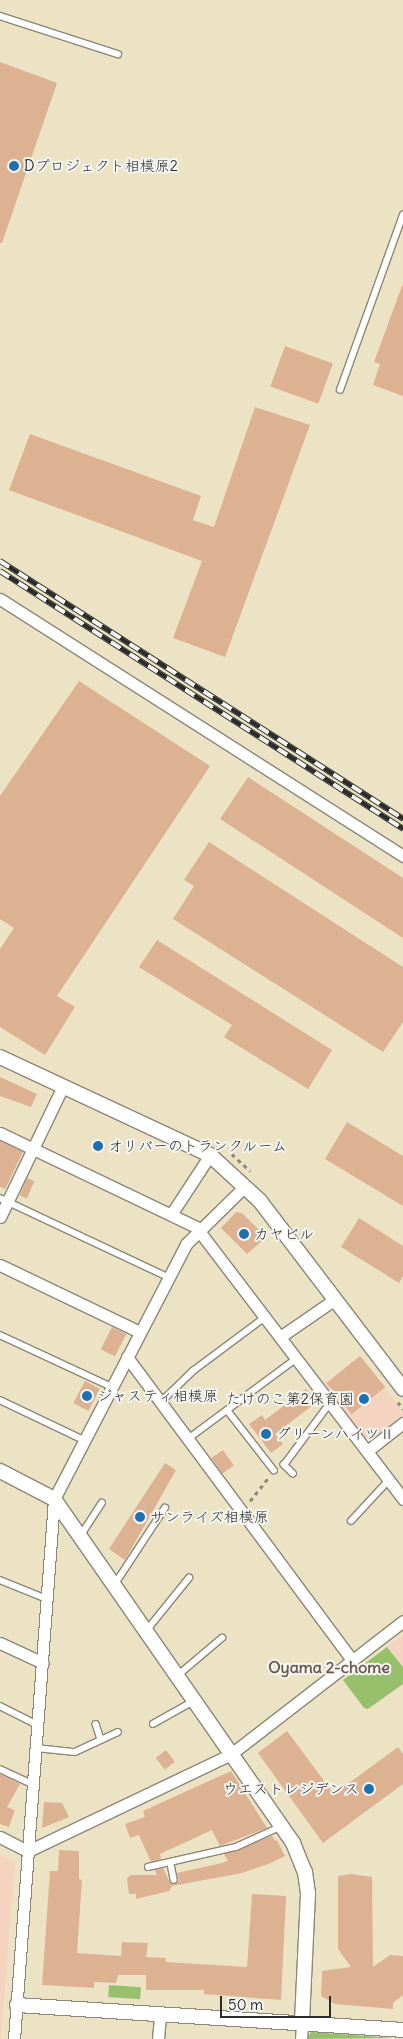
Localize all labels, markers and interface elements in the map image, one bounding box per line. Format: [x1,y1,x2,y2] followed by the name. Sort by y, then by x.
[24,157,178,175] place label: Dプロジェクト相模原2
[8,160,20,172] marker: Dプロジェクト相模原2
[108,1137,289,1155] place label: オリバーのトランクルーム
[92,1140,104,1152] marker: オリバーのトランクルーム
[254,1225,314,1243] place label: カヤビル
[238,1228,250,1240] marker: カヤビル
[97,1387,217,1405] place label: ジャスティ相模原
[81,1390,93,1402] marker: ジャスティ相模原
[226,1390,354,1408] place label: たけのこ第2保育園
[358,1393,370,1405] marker: たけのこ第2保育園
[276,1425,396,1443] place label: グリーンハイツⅡ
[260,1428,272,1440] marker: グリーンハイツⅡ
[150,1508,270,1526] place label: サンライズ相模原
[134,1511,146,1523] marker: サンライズ相模原
[268,1657,390,1677] district label: Oyama 2-chome
[224,1780,359,1798] place label: ウエストレジデンス
[363,1783,375,1795] marker: ウエストレジデンス
[223,1986,334,2018] scale bar
[228,1995,263,2014] text: 50 m

